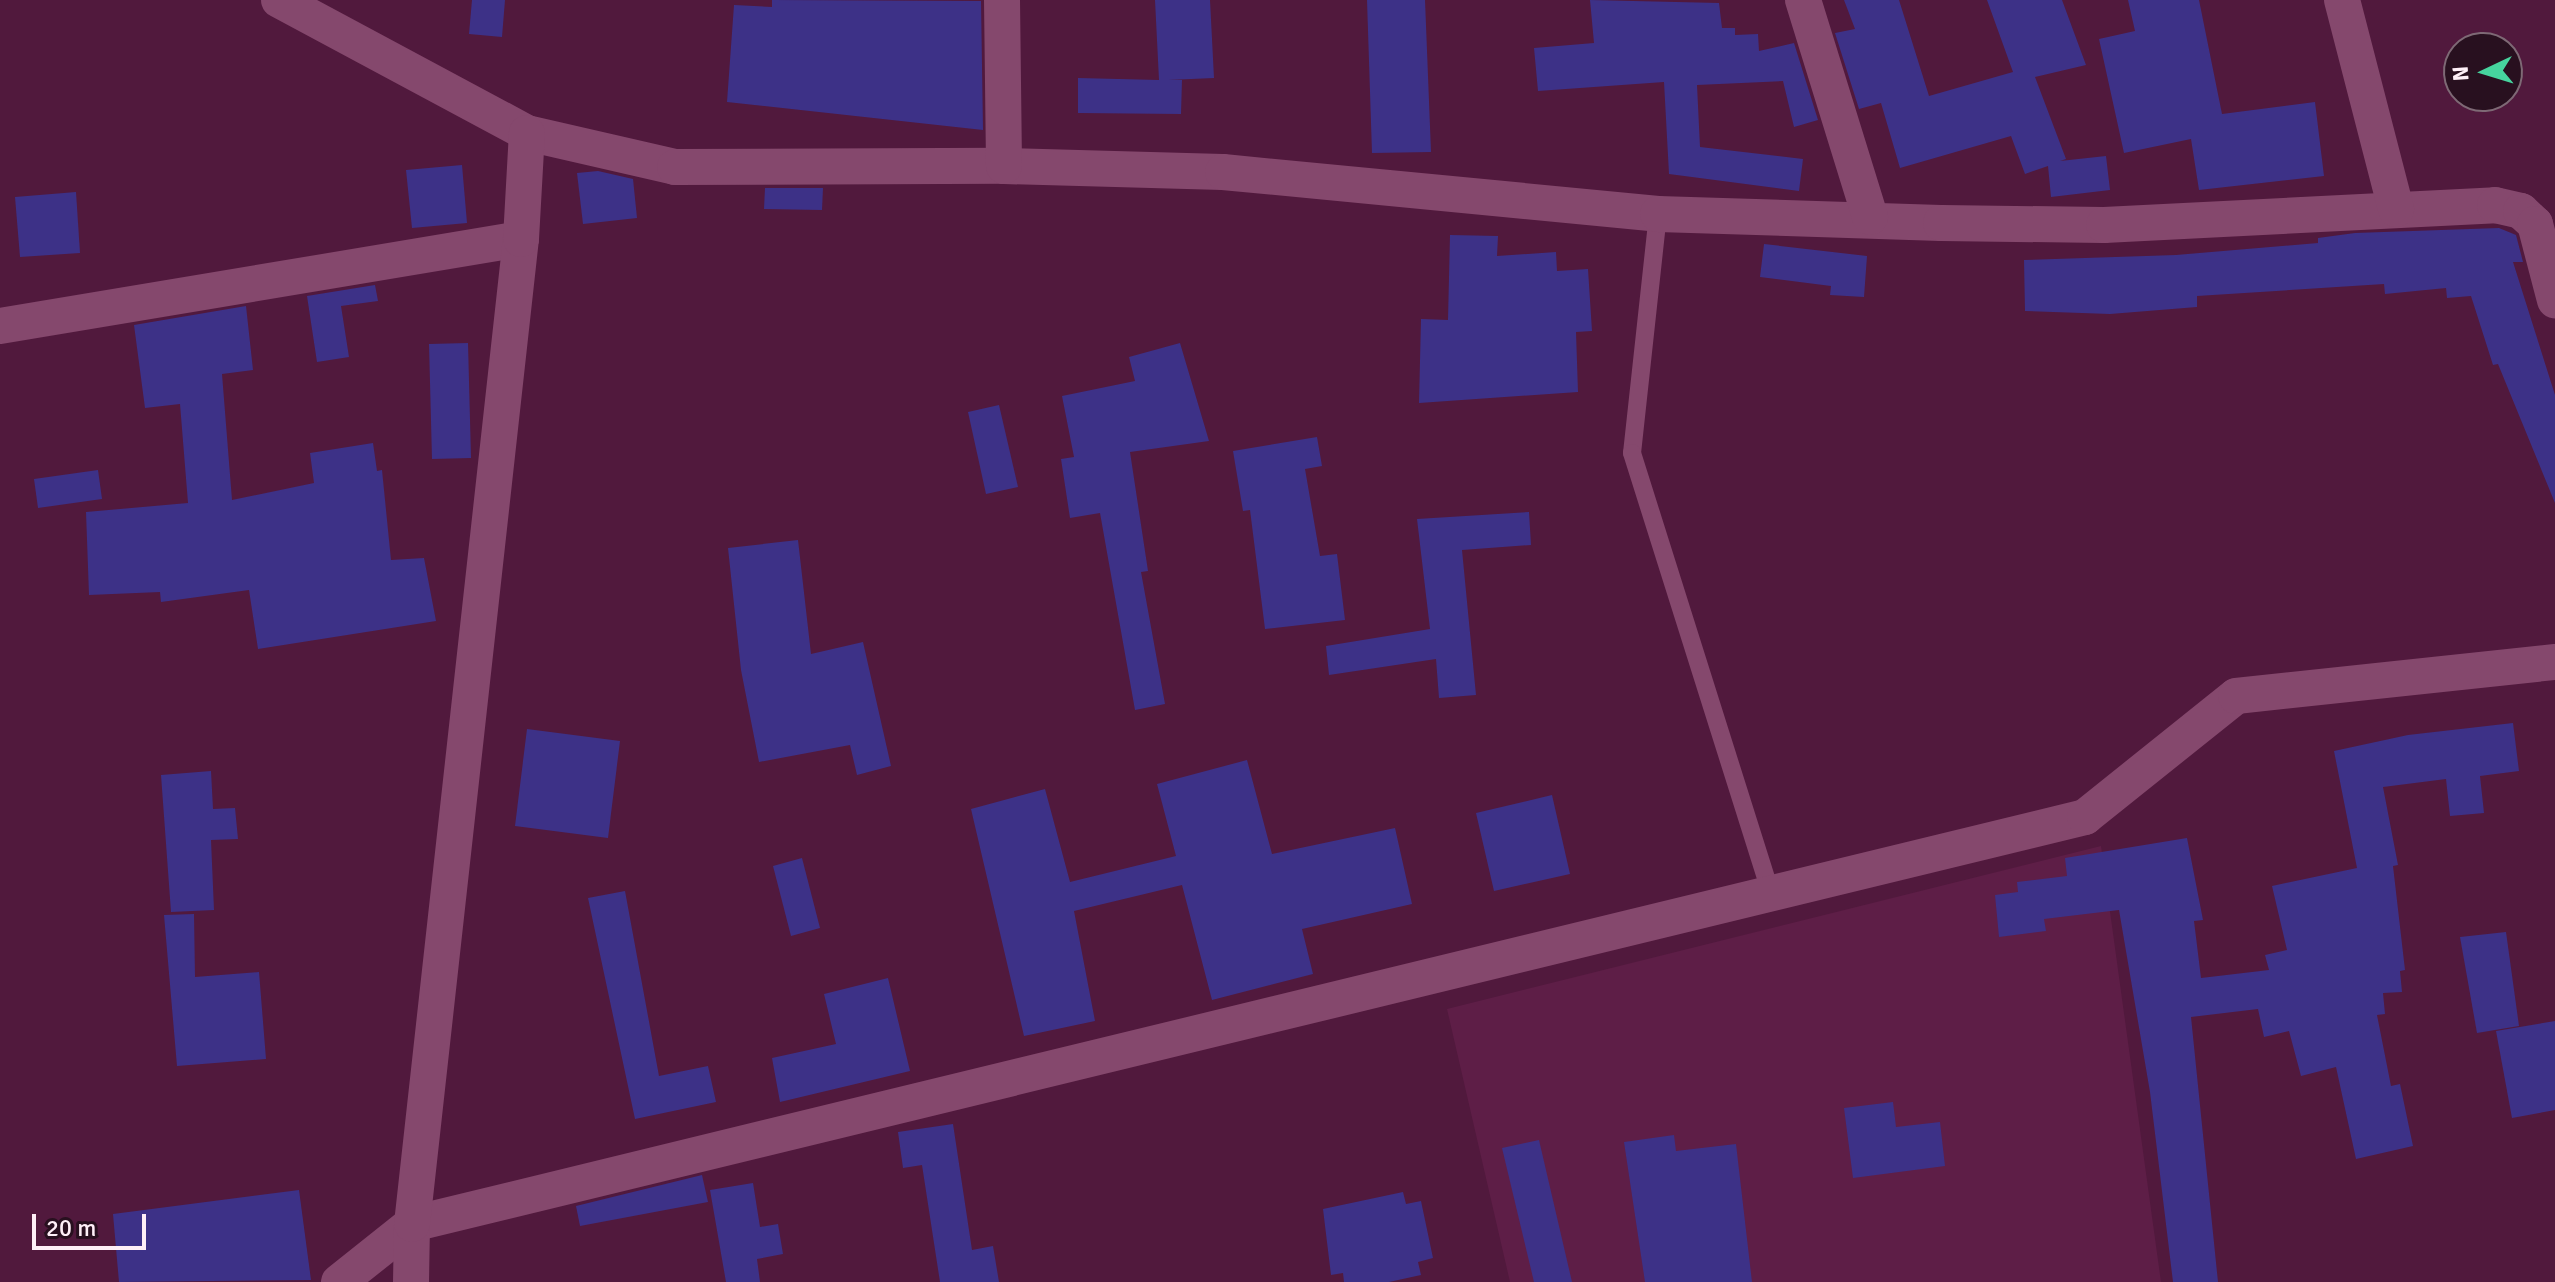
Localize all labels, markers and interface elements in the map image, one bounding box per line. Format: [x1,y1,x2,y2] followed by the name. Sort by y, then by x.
[2443,32,2523,112] north arrow
[2447,65,2475,82] text: N
[36,1198,150,1248] scale bar
[46,1213,96,1243] text: 20 m

